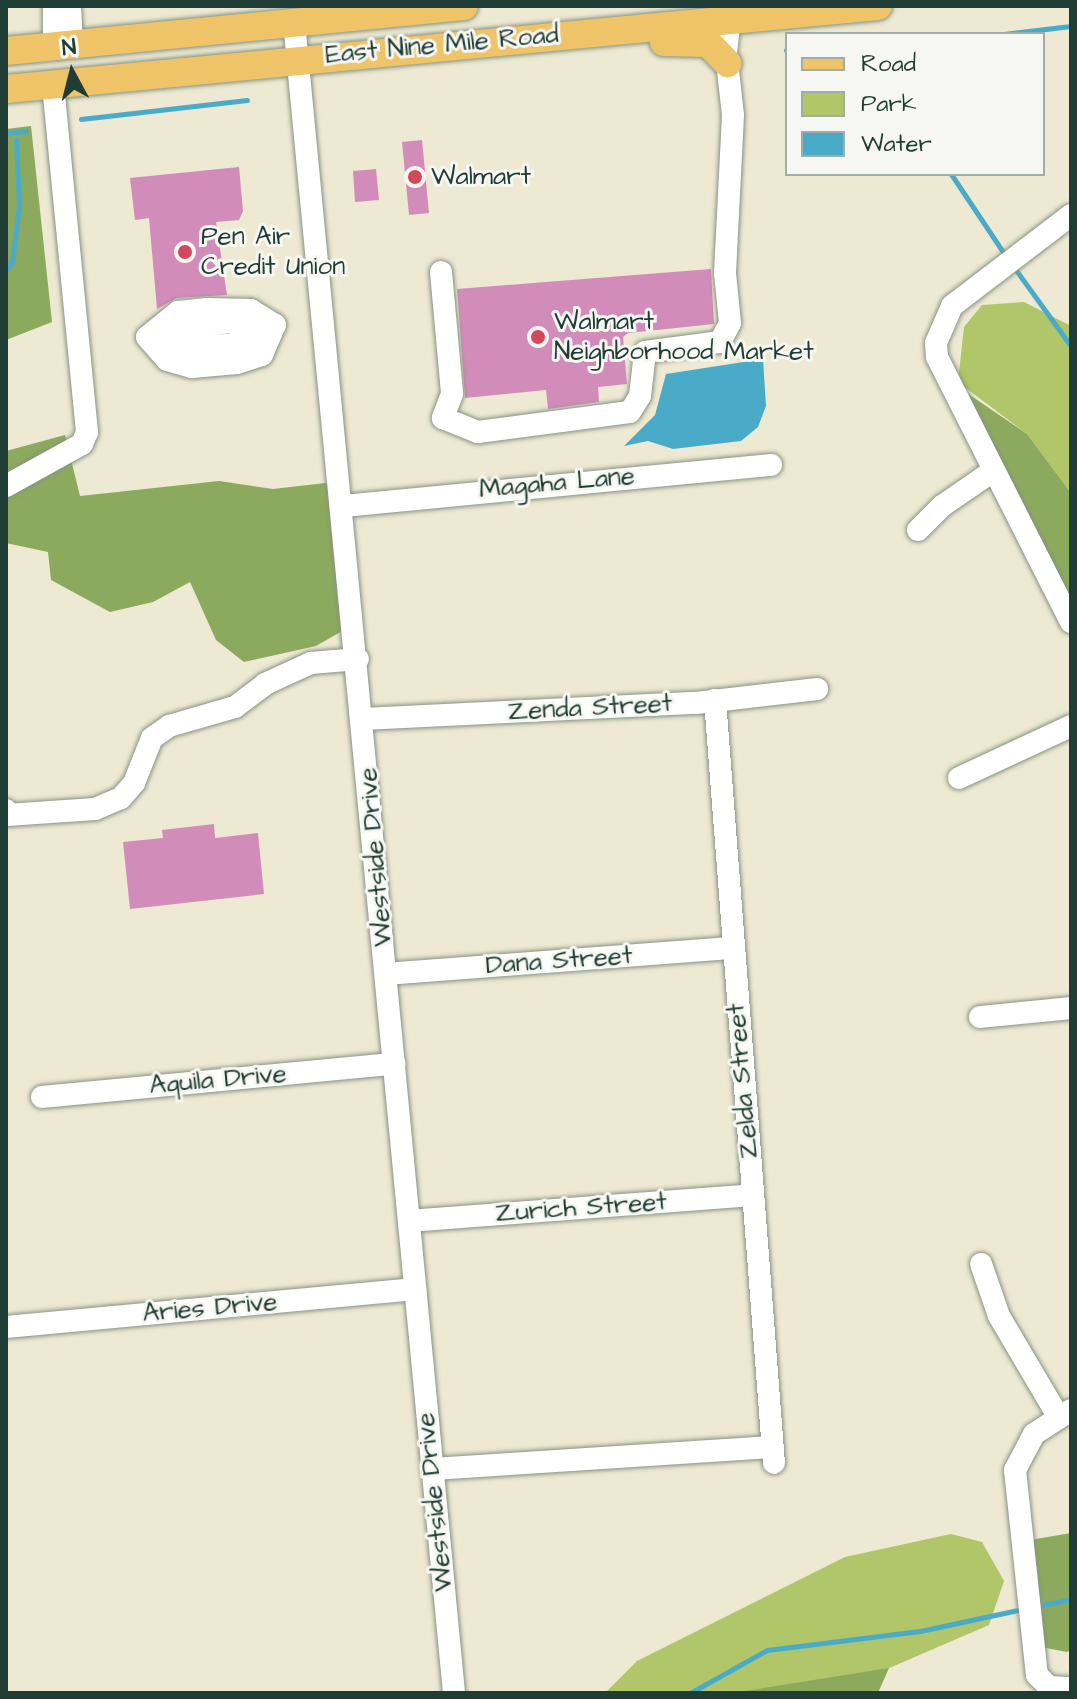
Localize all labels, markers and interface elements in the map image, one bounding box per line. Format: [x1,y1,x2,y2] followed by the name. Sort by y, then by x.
[324,19,560,71] street label: East Nine Mile Road
[60,31,78,64] text: N
[32,32,112,112] north arrow
[785,32,1045,176] legend
[861,47,916,81] text: Road
[861,87,917,121] text: Park
[861,127,932,161] text: Water
[431,161,531,193] place label: Walmart
[406,168,424,186] marker: Walmart
[201,221,345,282] place label: Pen Air Credit Union
[176,243,194,261] marker: Pen Air Credit Union
[554,306,814,368] place label: Walmart Neighborhood Market
[529,328,547,346] marker: Walmart Neighborhood Market
[478,461,636,505] street label: Magaha Lane
[507,688,673,728] street label: Zenda Street
[353,766,399,948] street label: Westside Drive
[485,940,633,982] street label: Dana Street
[721,1002,765,1160] street label: Zelda Street
[148,1058,288,1102] street label: Aquila Drive
[494,1186,668,1230] street label: Zurich Street
[141,1287,279,1329] street label: Aries Drive
[410,1411,460,1593] street label: Westside Drive

